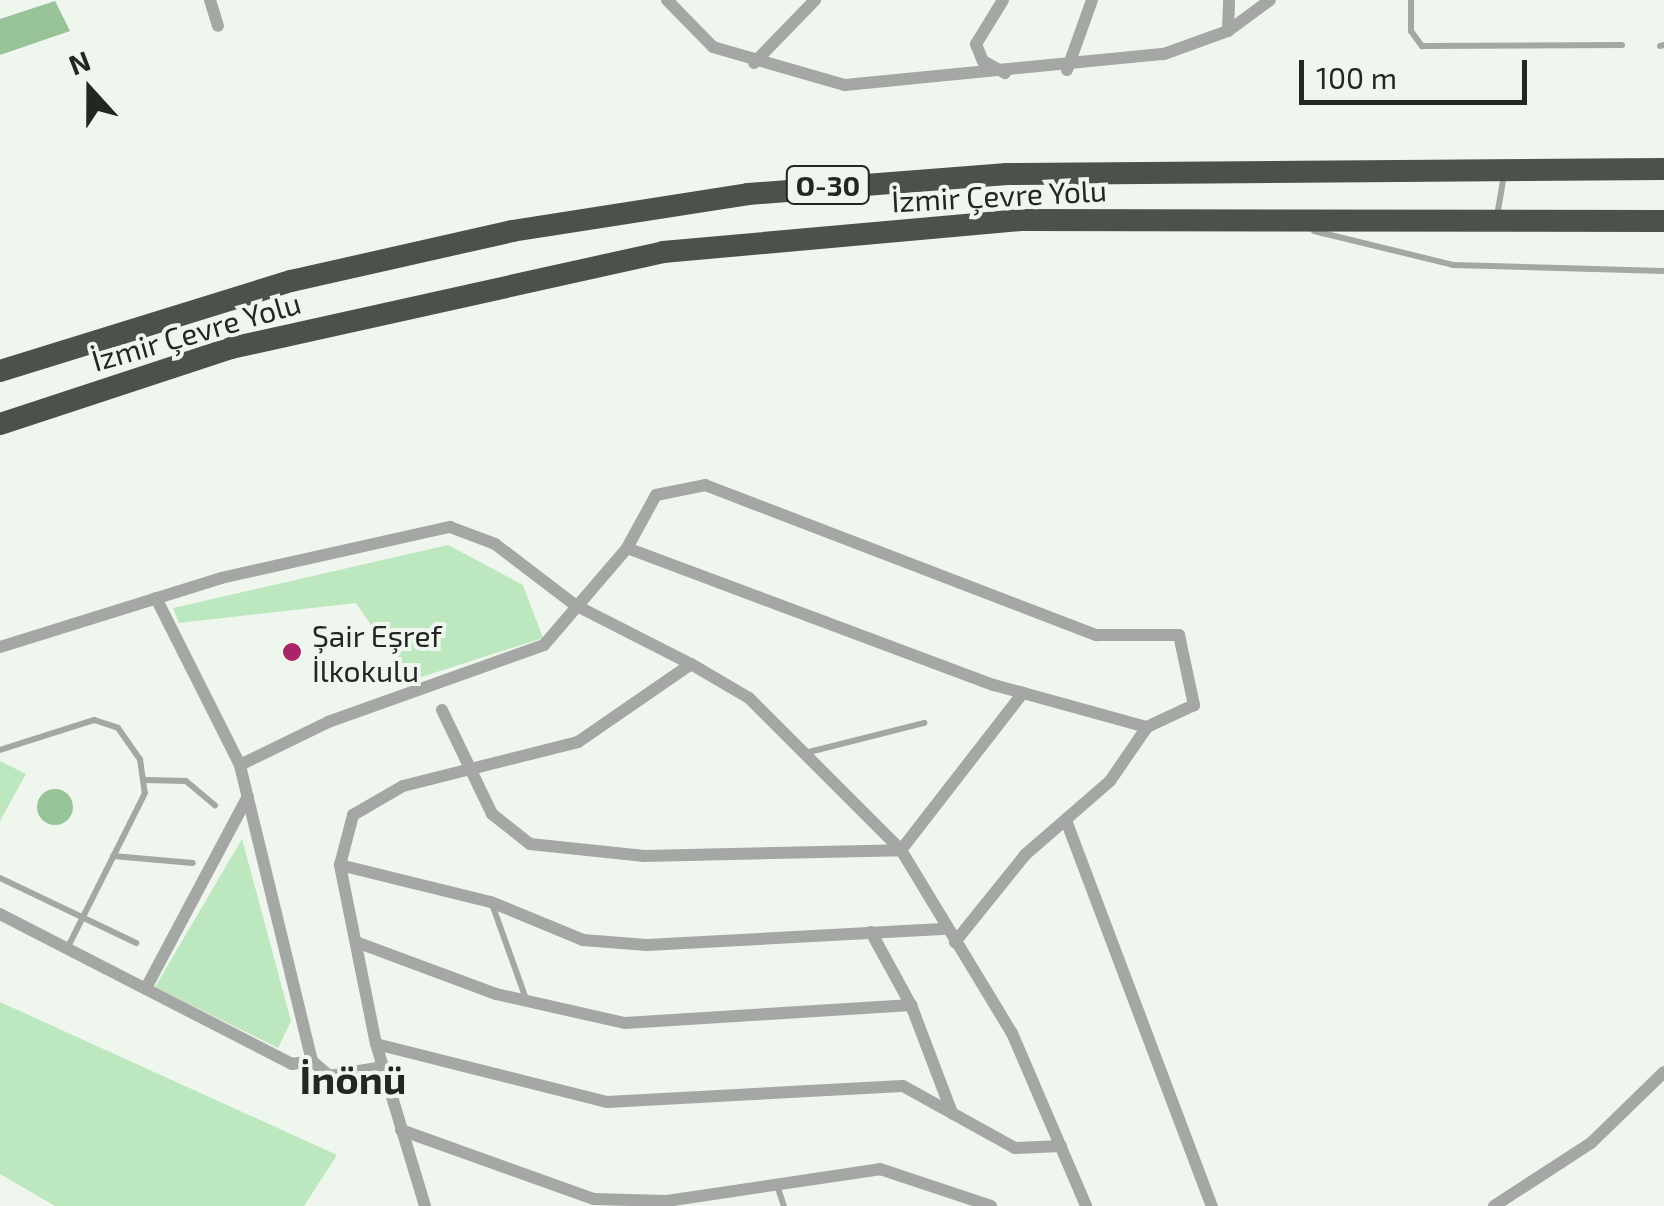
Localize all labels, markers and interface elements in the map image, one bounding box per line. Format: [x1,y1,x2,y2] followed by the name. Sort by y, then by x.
[40,40,140,140] north arrow
[1304,40,1532,102] scale bar
[64,42,95,81] text: N
[1316,59,1397,95] text: 100 m
[786,162,870,208] road number: O-30
[890,171,1108,219] street label: İzmir Çevre Yolu
[87,284,305,378] street label: İzmir Çevre Yolu
[312,617,443,688] place label: Şair Eşref İlkokulu
[281,641,303,663] marker: Şair Eşref İlkokulu
[299,1054,407,1102] district label: İnönü

